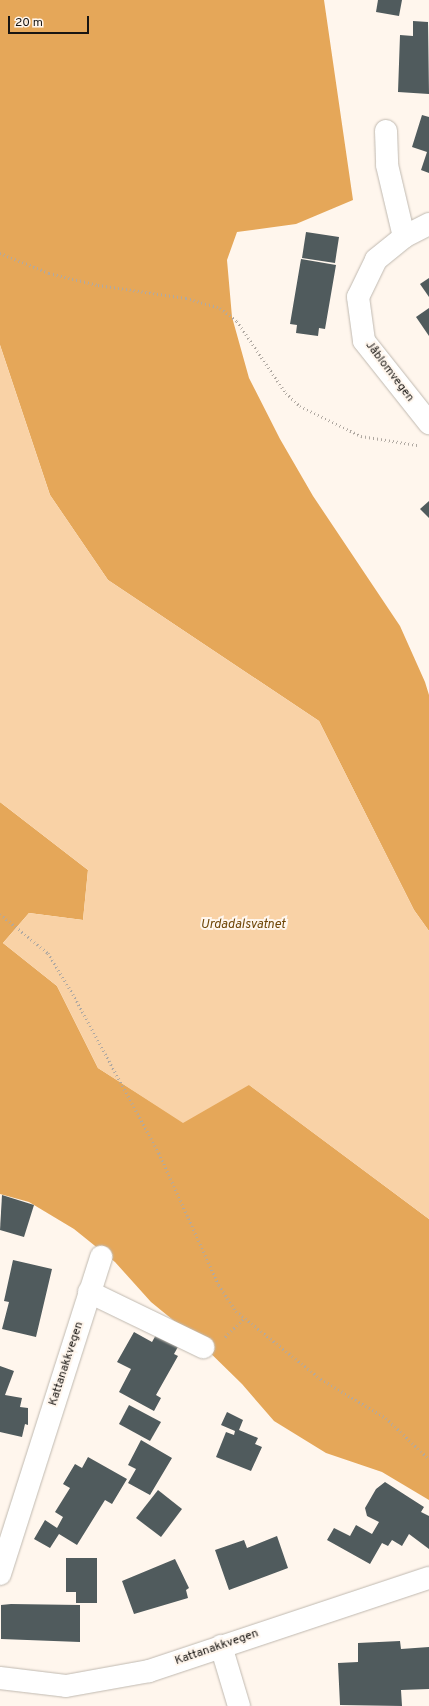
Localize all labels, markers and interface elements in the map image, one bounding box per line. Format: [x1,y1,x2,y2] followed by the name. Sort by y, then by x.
[10,8,91,34] scale bar
[15,15,43,31] text: 20 m
[361,339,417,405] street label: Jåblomvegen
[201,917,285,933] water label: Urdadalsvatnet
[47,1320,87,1408] street label: Kattanakkvegen
[173,1627,261,1669] street label: Kattanakkvegen

